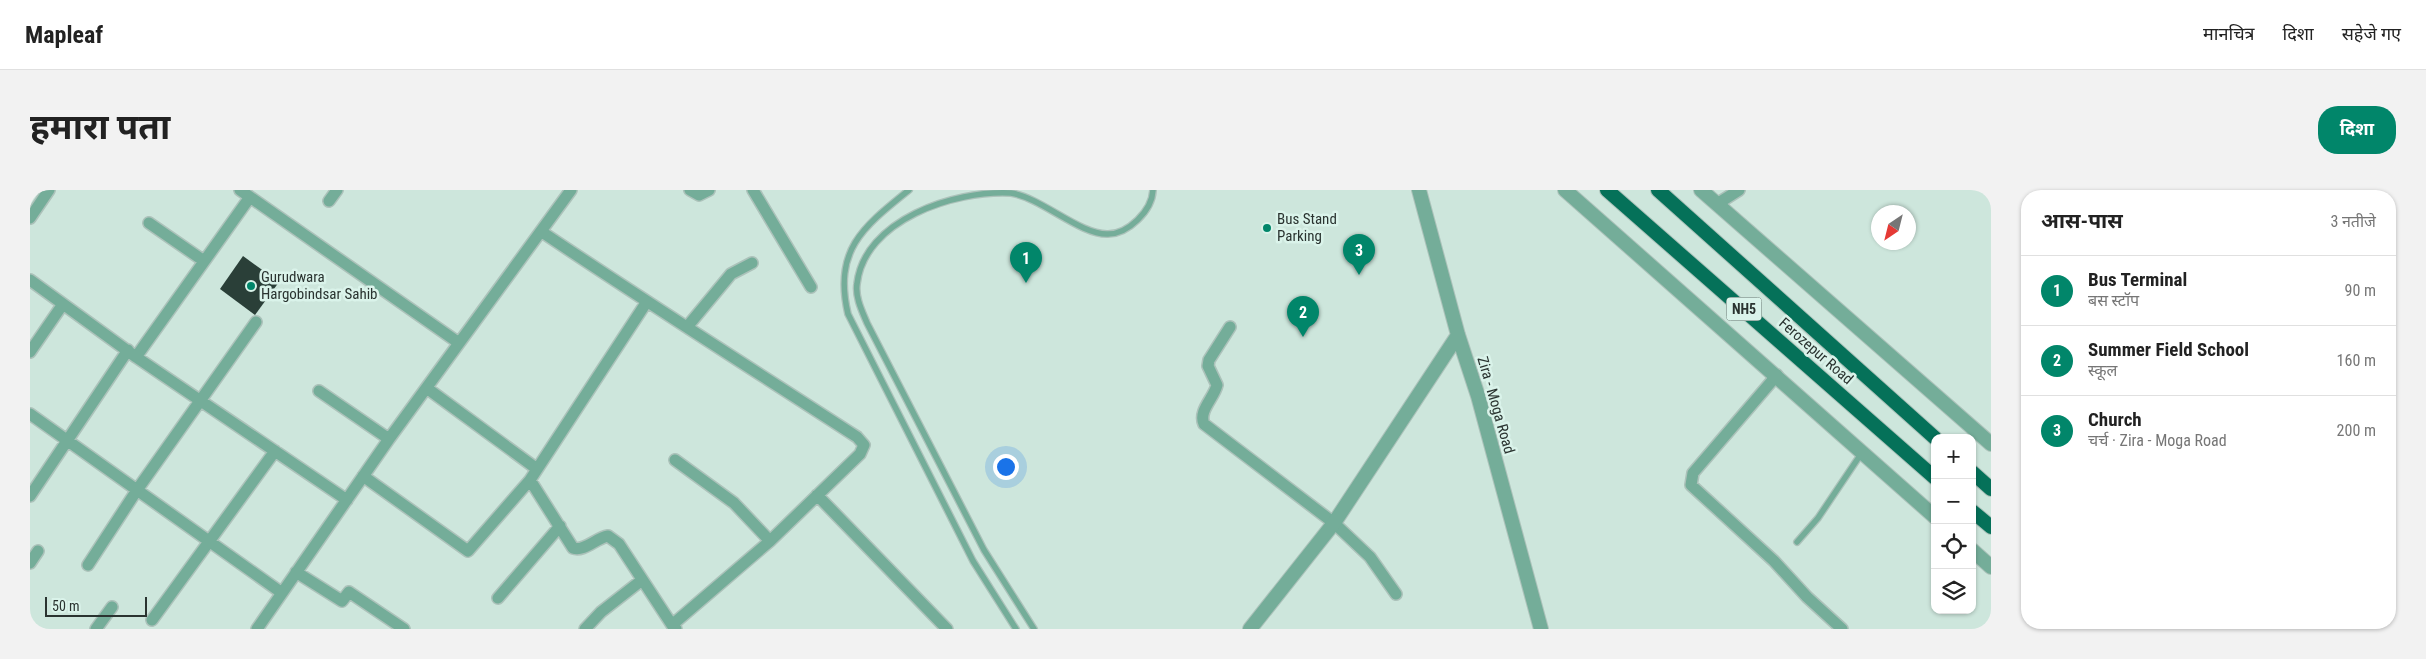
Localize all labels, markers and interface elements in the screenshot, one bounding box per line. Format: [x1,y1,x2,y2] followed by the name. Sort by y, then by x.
[25,21,103,49] text: Mapleaf
[2203,23,2255,44] text: मानचित्र
[2283,23,2314,44] text: दिशा
[2342,23,2401,44] text: सहेजे गए
[2318,106,2396,154] button: दिशा
[30,107,170,148] text: हमारा पता
[1871,205,1916,250] north arrow
[2041,209,2123,233] text: आस-पास
[1277,210,1337,245] place label: Bus Stand Parking
[2330,212,2376,231] text: 3 नतीजे
[1261,222,1273,234] marker: Bus Stand Parking
[1343,234,1375,275] pin: 3
[1010,242,1042,283] pin: 1
[261,268,377,303] place label: Gurudwara Hargobindsar Sahib
[2088,268,2187,291] text: Bus Terminal
[245,280,257,292] marker: Gurudwara Hargobindsar Sahib
[2053,281,2061,300] text: 1
[2344,281,2376,300] text: 90 m
[2088,291,2139,310] text: बस स्टॉप
[1287,296,1319,337] pin: 2
[1726,298,1762,320] road number: NH5
[1775,314,1857,388] street label: Ferozepur Road
[2088,338,2249,361] text: Summer Field School
[2053,351,2061,370] text: 2
[2337,351,2376,370] text: 160 m
[1474,354,1518,456] street label: Zira - Moga Road
[2088,361,2117,380] text: स्कूल
[2088,408,2142,431] text: Church
[2053,421,2061,440] text: 3
[2337,421,2376,440] text: 200 m
[2088,431,2227,450] text: चर्च · Zira - Moga Road
[1931,434,1976,614] map controls
[1931,434,1976,479] button: +
[993,454,1019,480] your location
[1931,479,1976,524] button: −
[1931,524,1976,569] button: locate
[1931,569,1976,614] button: layers
[45,594,148,617] scale bar
[52,598,80,614] text: 50 m

